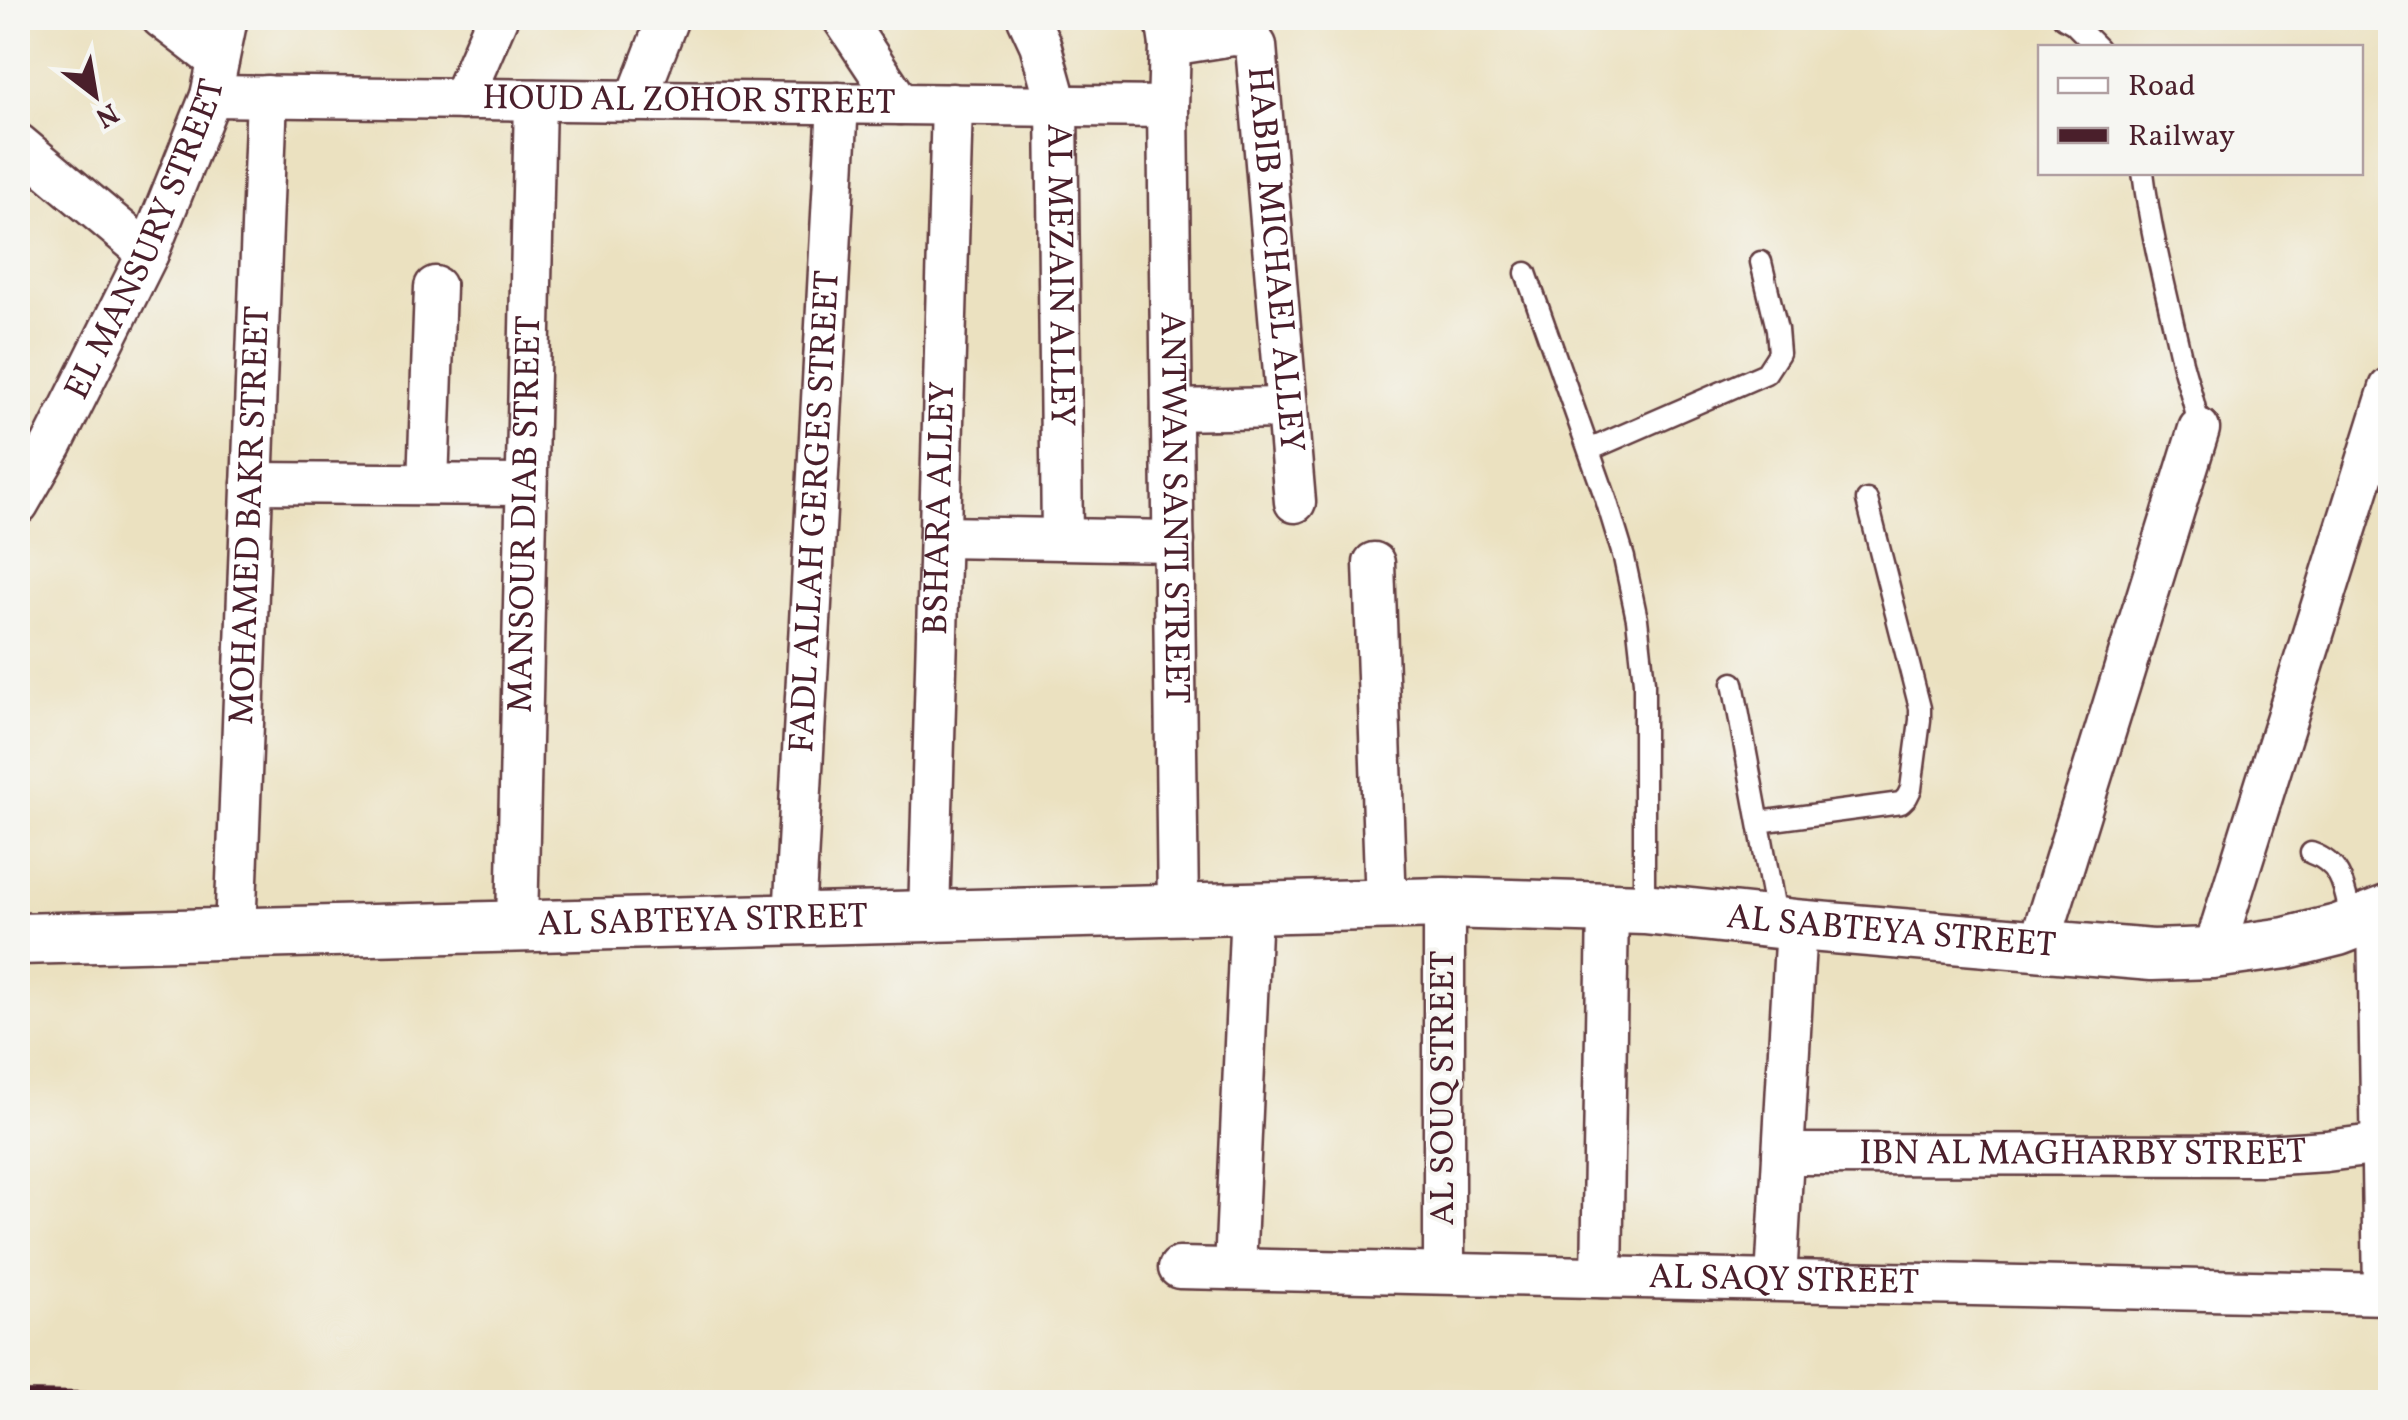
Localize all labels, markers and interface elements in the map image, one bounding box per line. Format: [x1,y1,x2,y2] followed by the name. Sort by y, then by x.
[45,45,145,145] north arrow
[2038,45,2363,175] legend
[1234,65,1315,454] street label: HABIB MICHAEL ALLEY
[2128,66,2196,108] text: Road
[56,68,230,406] street label: EL MANSURY STREET
[482,75,896,128] street label: HOUD AL ZOHOR STREET
[2128,116,2235,158] text: Railway
[1033,123,1085,427] street label: AL MEZAIN ALLEY
[779,269,853,754] street label: FADL ALLAH GERGES STREET
[219,305,283,725] street label: MOHAMED BAKR STREET
[1147,311,1199,704] street label: ANTWAN SANTI STREET
[498,315,554,713] street label: MANSOUR DIAB STREET
[913,381,968,636] street label: BSHARA ALLEY
[537,894,869,950] street label: AL SABTEYA STREET
[1724,894,2058,971] street label: AL SABTEYA STREET
[1420,950,1468,1226] street label: AL SOUQ STREET
[1859,1128,2308,1179] street label: IBN AL MAGHARBY STREET
[1648,1254,1920,1308] street label: AL SAQY STREET

